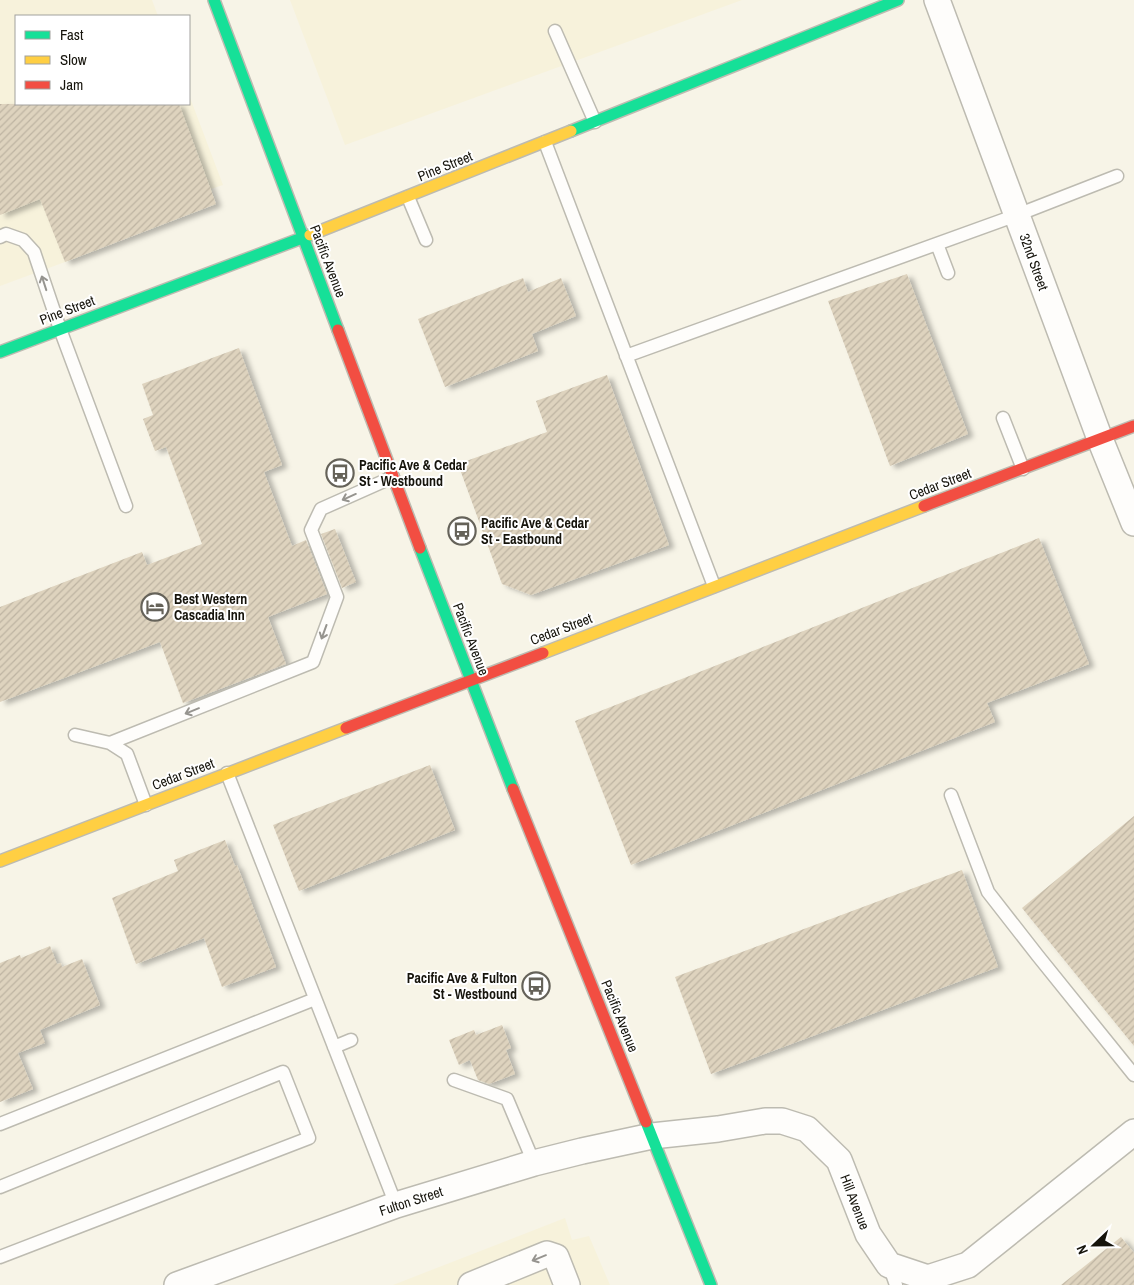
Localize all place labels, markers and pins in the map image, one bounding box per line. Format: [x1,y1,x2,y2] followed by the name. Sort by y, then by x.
[359,456,467,490] place label: Pacific Ave & Cedar St - Westbound
[325,458,355,488] bus stop icon: Pacific Ave & Cedar St - Westbound
[481,514,589,548] place label: Pacific Ave & Cedar St - Eastbound
[447,516,477,546] bus stop icon: Pacific Ave & Cedar St - Eastbound
[174,590,247,624] place label: Best Western Cascadia Inn
[140,592,170,622] hotel icon: Best Western Cascadia Inn
[407,969,517,1003] place label: Pacific Ave & Fulton St - Westbound
[521,971,551,1001] bus stop icon: Pacific Ave & Fulton St - Westbound

